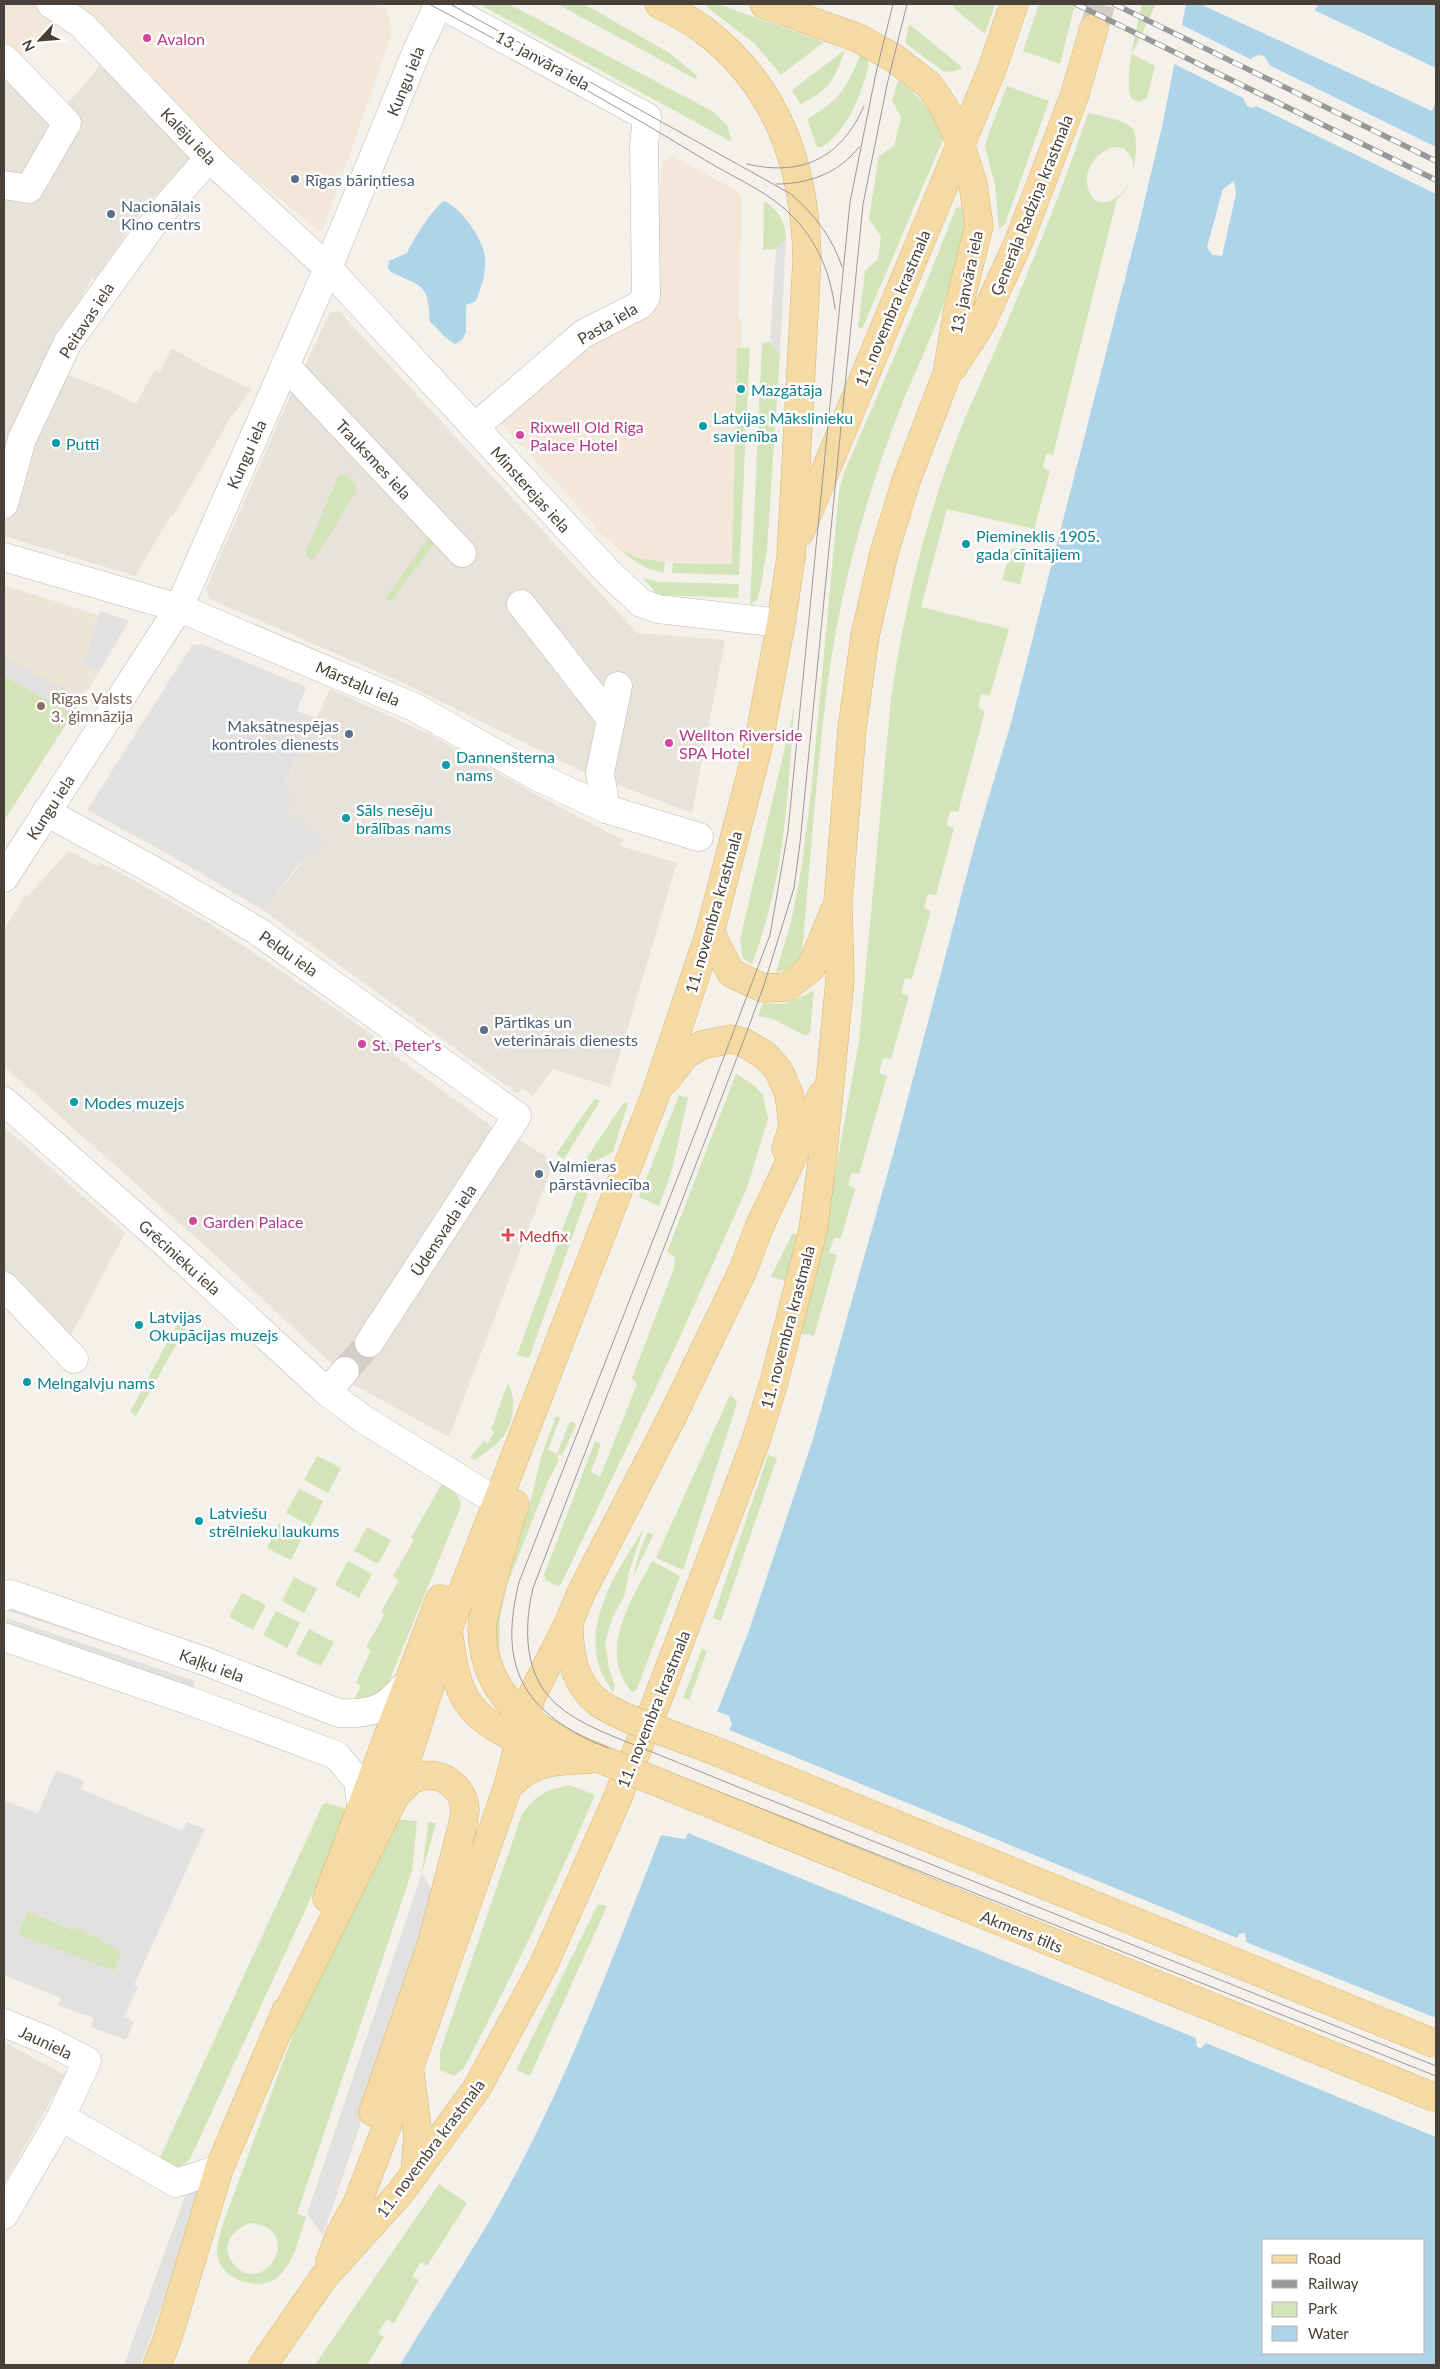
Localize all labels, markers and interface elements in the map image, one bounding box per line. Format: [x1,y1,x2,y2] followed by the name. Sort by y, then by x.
[15,15,65,65] north arrow
[493,26,593,94] street label: 13. janvāra iela
[157,29,205,48] place label: Avalon
[141,32,153,44] marker: Avalon
[18,37,38,54] text: N
[382,43,428,119] street label: Kungu iela
[157,104,221,168] street label: Kalēju iela
[986,112,1076,298] street label: Ģenerāļa Radziņa krastmala
[305,170,415,189] place label: Rīgas bāriņtiesa
[289,173,301,185] marker: Rīgas bāriņtiesa
[121,196,201,233] place label: Nacionālais Kino centrs
[105,208,117,220] marker: Nacionālais Kino centrs
[850,227,934,389] street label: 11. novembra krastmala
[946,229,986,335] street label: 13. janvāra iela
[55,279,117,361] street label: Peitavas iela
[574,298,640,348] street label: Pasta iela
[751,380,822,399] place label: Mazgātāja
[735,383,747,395] marker: Mazgātāja
[713,408,853,445] place label: Latvijas Mākslinieku savienība
[332,415,416,503] street label: Trauksmes iela
[222,417,270,491] street label: Kungu iela
[530,417,644,454] place label: Rixwell Old Riga Palace Hotel
[697,420,709,432] marker: Latvijas Mākslinieku savienība
[514,429,526,441] marker: Rixwell Old Riga Palace Hotel
[66,434,99,453] place label: Putti
[50,437,62,449] marker: Putti
[487,442,575,536] street label: Minsterejas iela
[976,526,1100,563] place label: Piemineklis 1905. gada cīnītājiem
[960,538,972,550] marker: Piemineklis 1905. gada cīnītājiem
[313,657,403,709] street label: Mārstaļu iela
[51,688,133,725] place label: Rīgas Valsts 3. ģimnāzija
[35,700,47,712] marker: Rīgas Valsts 3. ģimnāzija
[212,716,339,753] place label: Maksātnespējas kontroles dienests
[679,725,803,762] place label: Wellton Riverside SPA Hotel
[343,728,355,740] marker: Maksātnespējas kontroles dienests
[663,737,675,749] marker: Wellton Riverside SPA Hotel
[456,747,555,784] place label: Dannenšterna nams
[440,759,452,771] marker: Dannenšterna nams
[22,771,78,843] street label: Kungu iela
[356,800,451,837] place label: Sāls nesēju brālības nams
[340,812,352,824] marker: Sāls nesēju brālības nams
[681,829,745,995] street label: 11. novembra krastmala
[256,926,322,980] street label: Peldu iela
[494,1012,638,1049] place label: Pārtikas un veterinārais dienests
[478,1024,490,1036] marker: Pārtikas un veterinārais dienests
[372,1035,442,1054] place label: St. Peter's
[356,1038,368,1050] marker: St. Peter's
[84,1093,185,1112] place label: Modes muzejs
[68,1096,80,1108] marker: Modes muzejs
[549,1156,650,1193] place label: Valmieras pārstāvniecība
[533,1168,545,1180] marker: Valmieras pārstāvniecība
[406,1181,480,1279] street label: Ūdensvada iela
[203,1212,304,1231] place label: Garden Palace
[135,1215,225,1299] street label: Grēcinieku iela
[187,1215,199,1227] marker: Garden Palace
[519,1226,568,1245] place label: Medfix
[501,1228,515,1242] marker: Medfix
[756,1243,818,1411] street label: 11. novembra krastmala
[149,1307,278,1344] place label: Latvijas Okupācijas muzejs
[133,1319,145,1331] marker: Latvijas Okupācijas muzejs
[37,1373,155,1392] place label: Melngalvju nams
[21,1376,33,1388] marker: Melngalvju nams
[209,1503,340,1540] place label: Latviešu strēlnieku laukums
[193,1515,205,1527] marker: Latviešu strēlnieku laukums
[613,1628,693,1790] street label: 11. novembra krastmala
[177,1645,247,1685] street label: Kaļķu iela
[978,1906,1066,1956] street label: Akmens tilts
[16,2022,76,2062] street label: Jauniela
[372,2075,488,2221] street label: 11. novembra krastmala
[1262,2239,1425,2354] legend
[1308,2249,1341,2267] text: Road
[1308,2274,1359,2292] text: Railway
[1308,2299,1338,2317] text: Park
[1308,2324,1349,2342] text: Water

